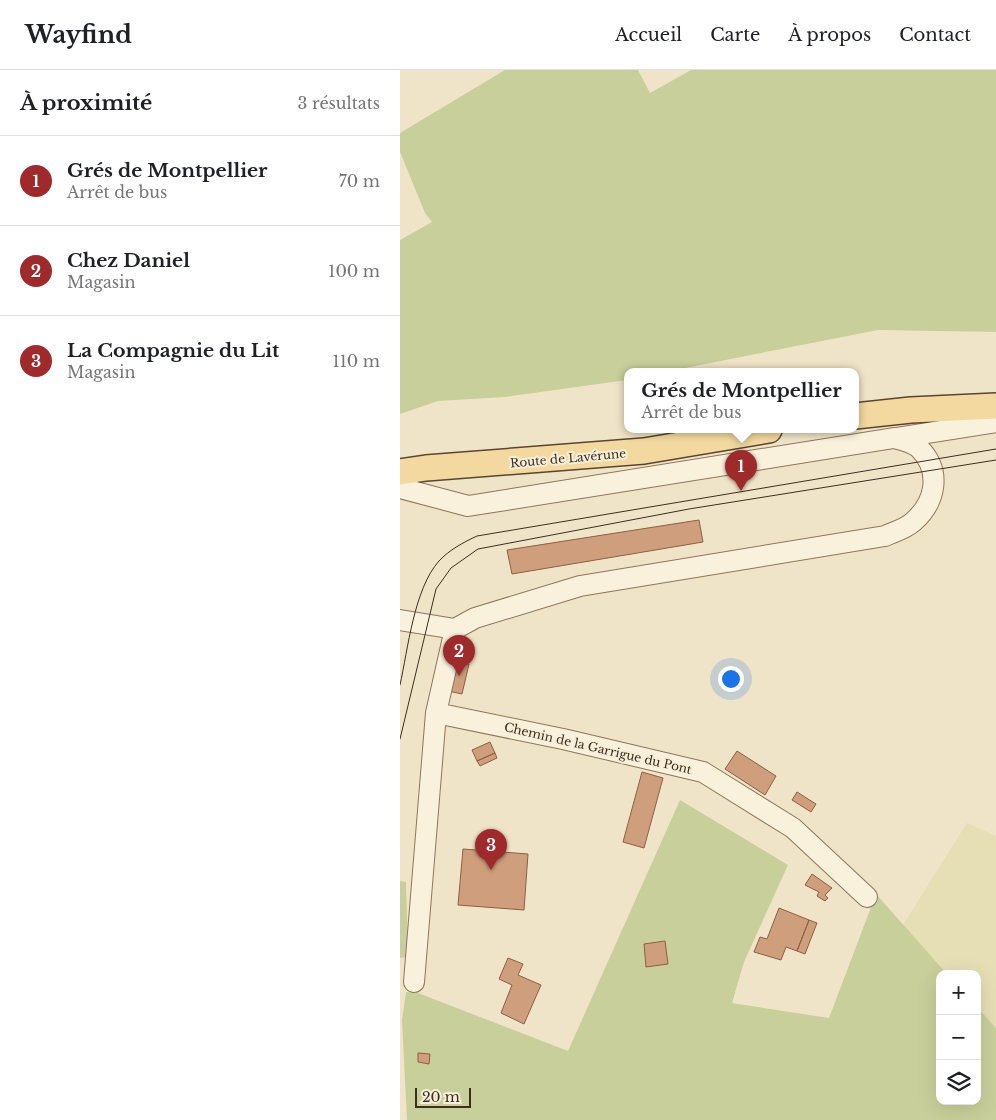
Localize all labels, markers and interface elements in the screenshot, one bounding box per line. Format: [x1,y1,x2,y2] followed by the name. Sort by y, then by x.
[25,20,132,49] text: Wayfind
[615,24,682,46] text: Accueil
[710,24,760,46] text: Carte
[788,24,871,46] text: À propos
[899,24,971,46] text: Contact
[20,90,152,116] text: À proximité
[298,93,380,113] text: 3 résultats
[67,159,268,182] text: Grés de Montpellier
[33,171,39,191] text: 1
[339,171,380,191] text: 70 m
[67,182,167,202] text: Arrêt de bus
[67,249,190,272] text: Chez Daniel
[31,261,41,281] text: 2
[328,261,380,281] text: 100 m
[67,272,136,292] text: Magasin
[67,339,279,362] text: La Compagnie du Lit
[31,351,41,371] text: 3
[333,351,380,371] text: 110 m
[67,362,136,382] text: Magasin
[624,368,859,433] popup
[641,379,842,402] text: Grés de Montpellier
[641,402,741,422] text: Arrêt de bus
[509,445,627,471] street label: Route de Lavérune
[725,450,757,491] pin: 1
[443,635,475,676] pin: 2
[718,666,744,692] your location
[503,719,694,777] street label: Chemin de la Garrigue du Pont
[475,829,507,870] pin: 3
[936,970,981,1105] map controls
[936,970,981,1015] button: +
[936,1015,981,1060] button: −
[936,1060,981,1105] button: layers
[415,1085,471,1108] scale bar
[422,1088,460,1106] text: 20 m

